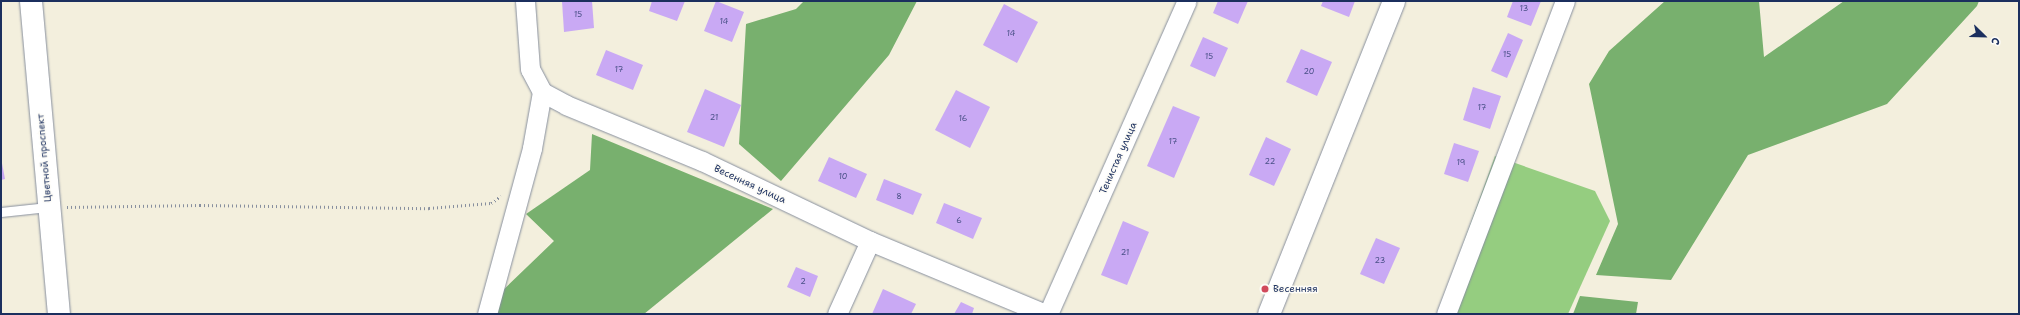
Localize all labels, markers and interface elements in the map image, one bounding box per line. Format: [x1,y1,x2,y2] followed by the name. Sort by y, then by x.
[1520,4,1528,14] house number: 13
[574,10,582,20] house number: 15
[1964,16,2004,56] north arrow
[720,17,728,27] house number: 14
[1007,29,1015,39] house number: 14
[1987,35,2004,47] text: С
[1503,50,1511,60] house number: 15
[1205,52,1213,62] house number: 15
[615,65,623,75] house number: 17
[1304,67,1314,77] house number: 20
[1478,103,1486,113] house number: 17
[34,113,54,203] street label: Цветной проспект
[710,113,718,123] house number: 21
[959,114,967,124] house number: 16
[1097,120,1139,196] street label: Тенистая улица
[1169,137,1177,147] house number: 17
[1265,157,1275,167] house number: 22
[1457,158,1465,168] house number: 19
[712,162,788,206] street label: Весенняя улица
[839,172,847,182] house number: 10
[896,192,902,202] house number: 8
[956,216,962,226] house number: 6
[1121,248,1129,258] house number: 21
[1375,256,1385,266] house number: 23
[800,277,806,287] house number: 2
[1273,283,1318,295] place label: Весенняя
[1260,284,1270,294] marker: Весенняя

